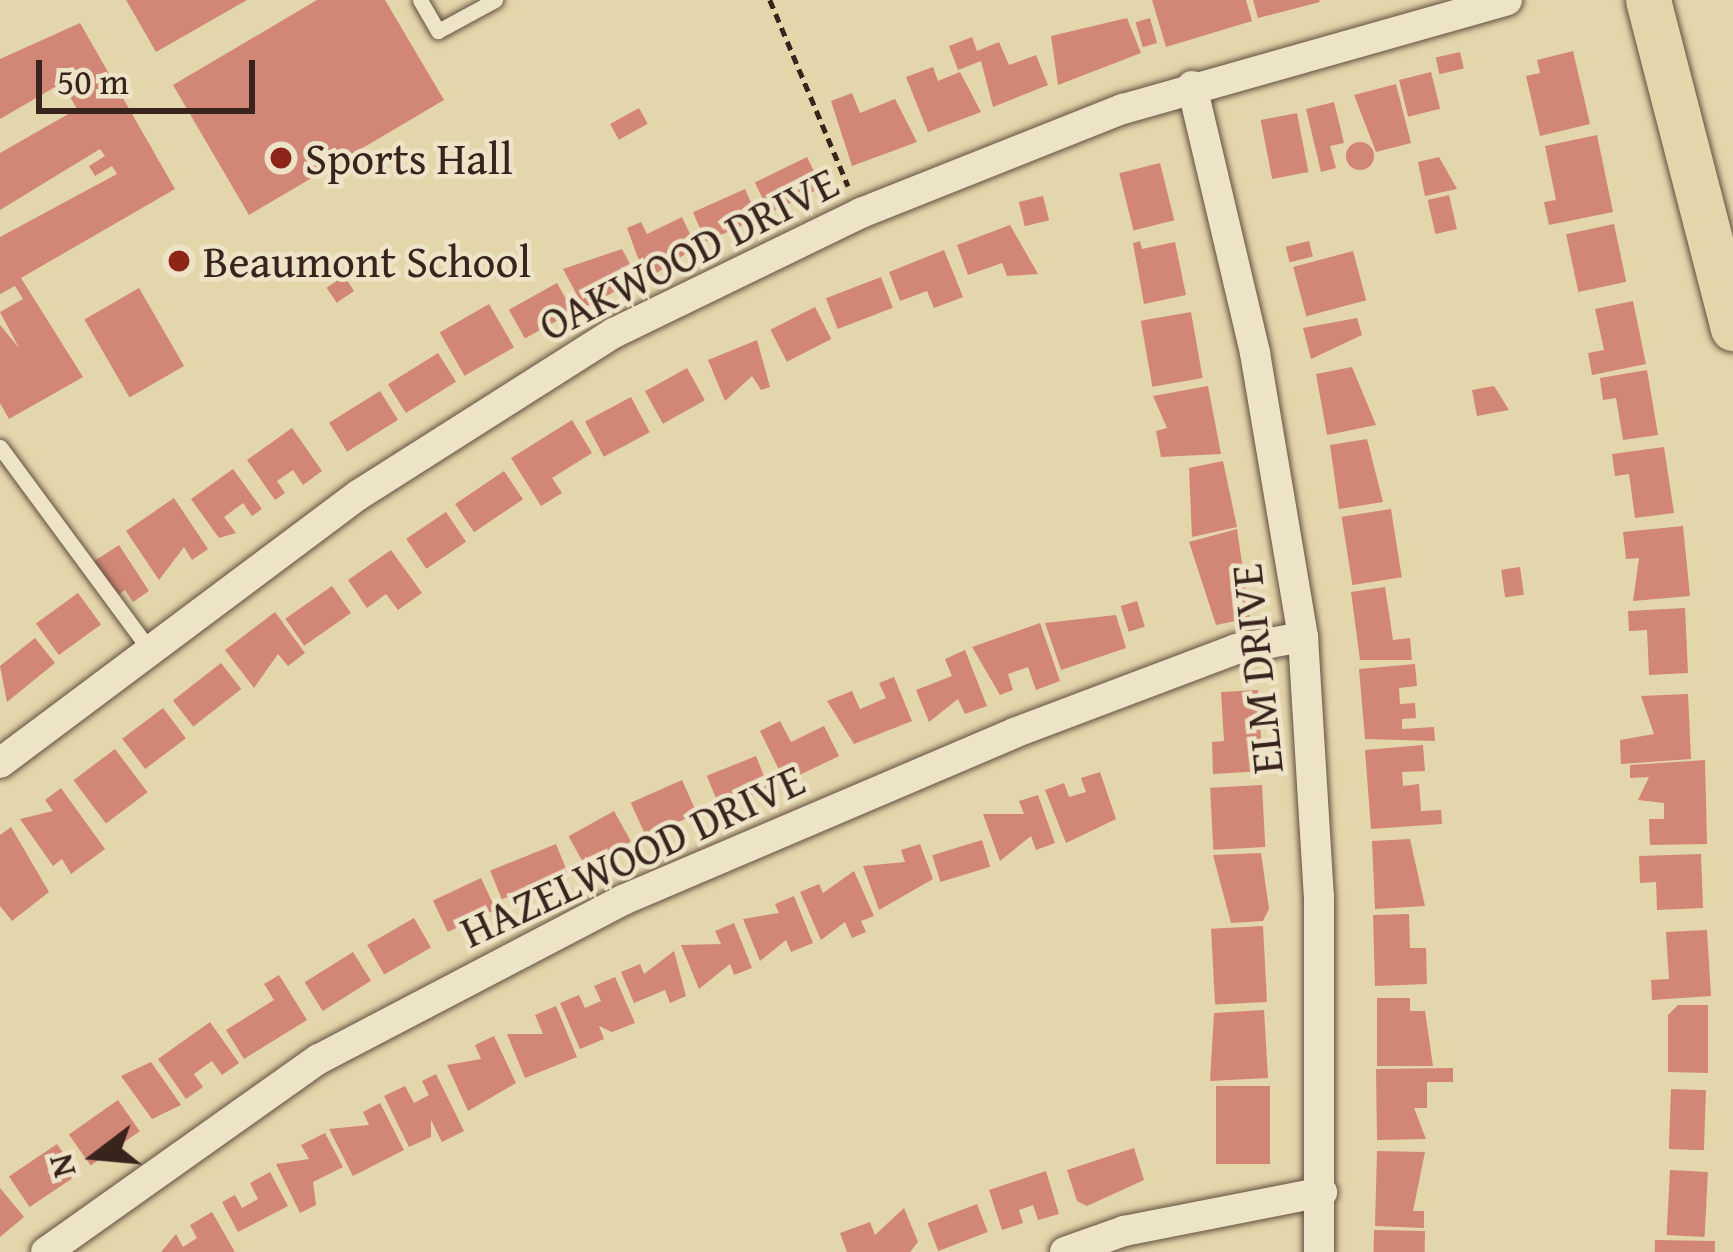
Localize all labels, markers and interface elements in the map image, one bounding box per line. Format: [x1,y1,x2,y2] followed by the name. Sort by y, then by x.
[42,36,261,110] scale bar
[57,54,129,107] text: 50 m
[305,131,513,185] place label: Sports Hall
[268,145,294,171] marker: Sports Hall
[529,154,847,352] street label: OAKWOOD DRIVE
[203,234,531,288] place label: Beaumont School
[166,248,192,274] marker: Beaumont School
[1218,561,1294,777] street label: ELM DRIVE
[452,752,812,958] street label: HAZELWOOD DRIVE
[36,1096,156,1216] north arrow
[35,1149,88,1183] text: N

